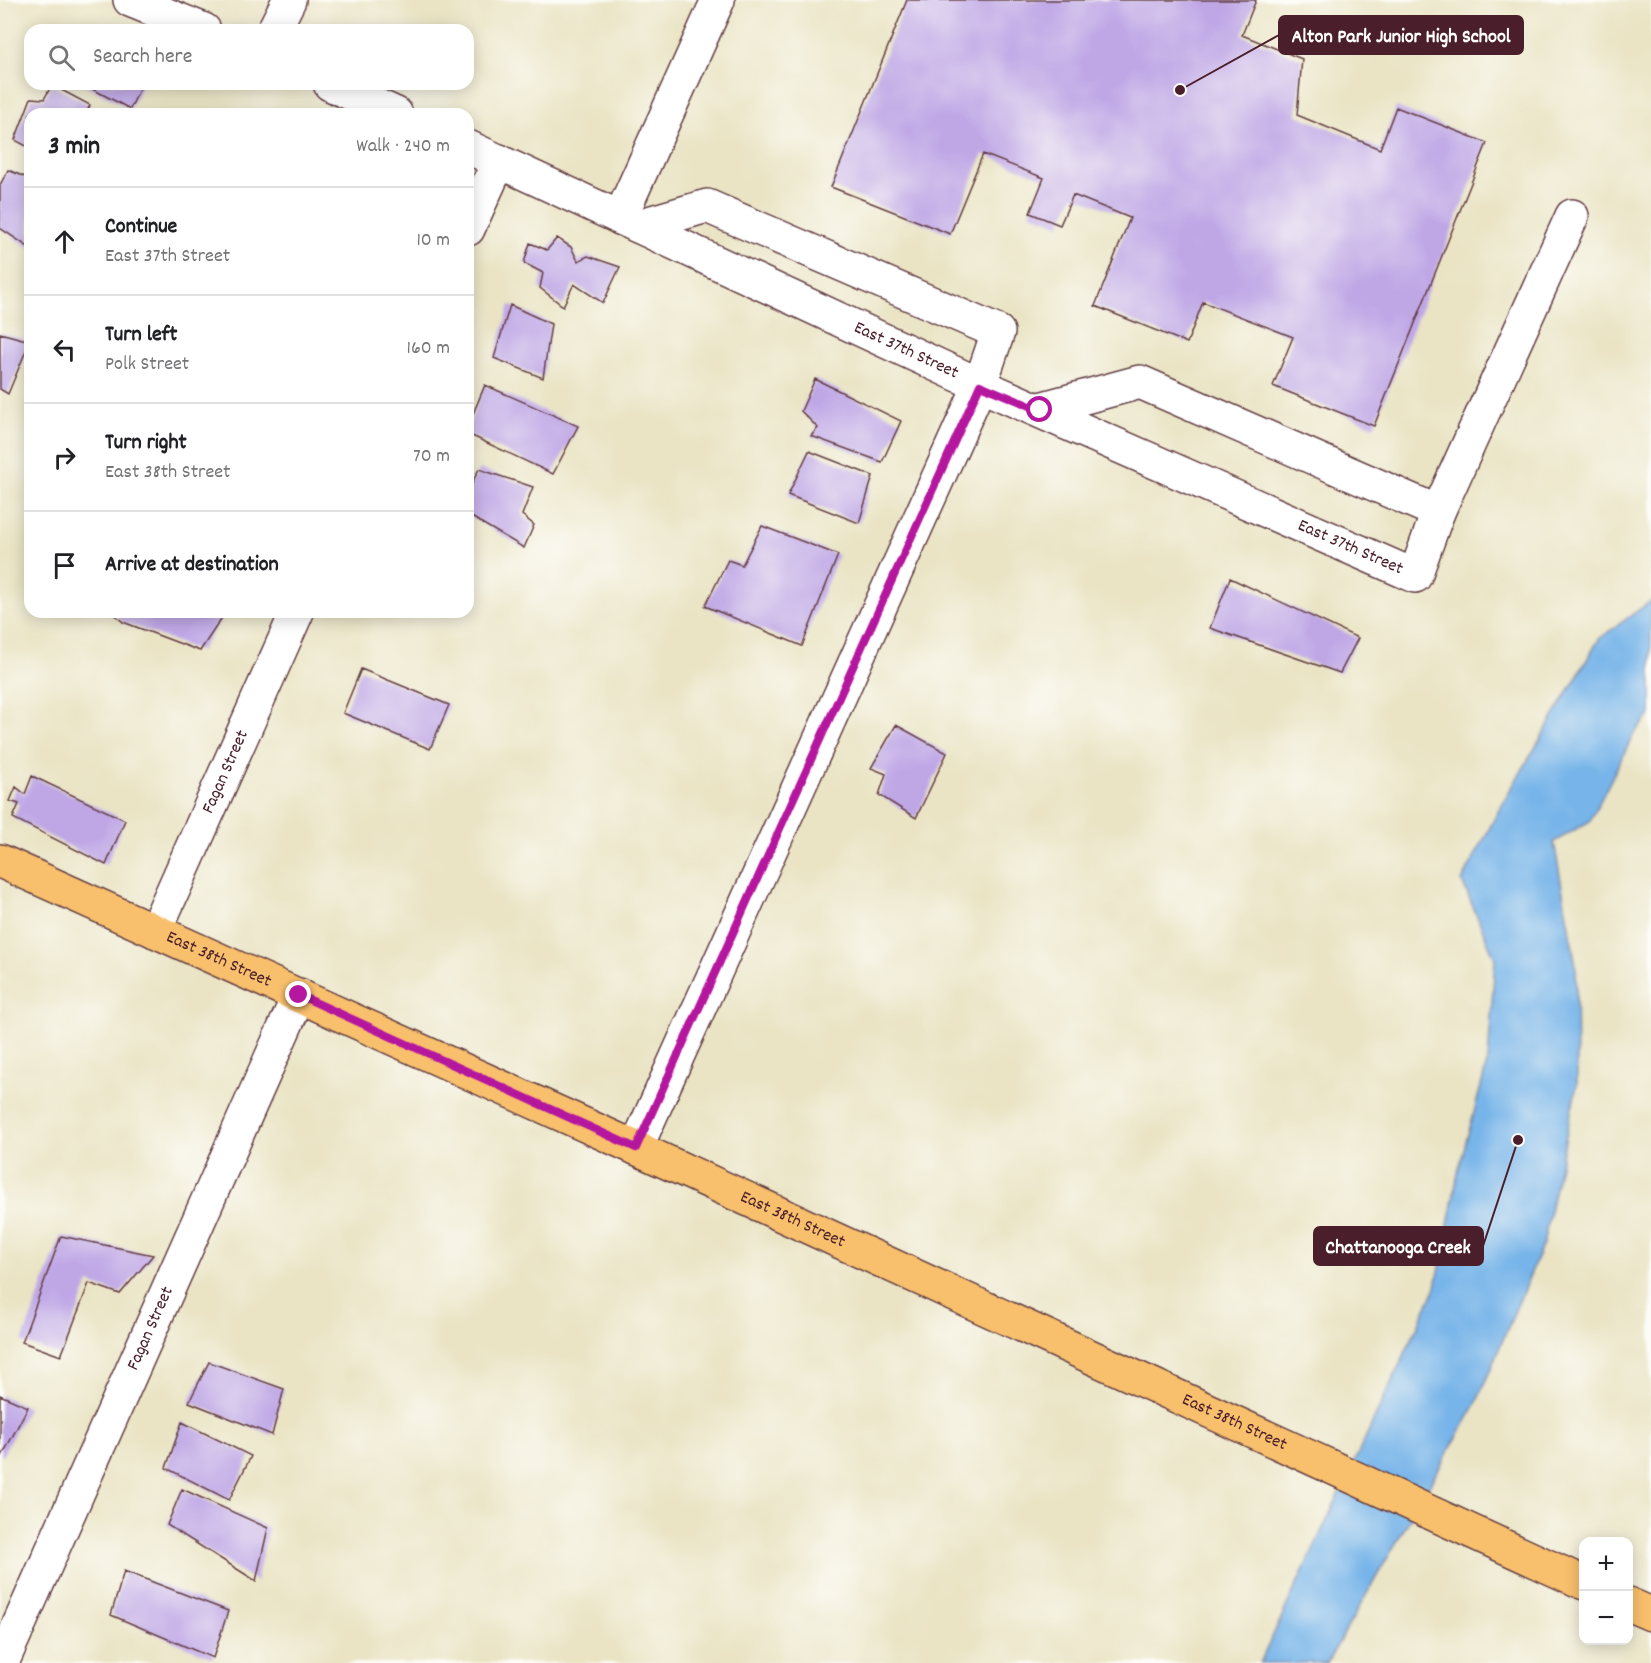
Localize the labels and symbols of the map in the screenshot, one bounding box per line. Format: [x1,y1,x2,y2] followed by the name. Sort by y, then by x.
[1279,16,1523,54] callout: Alton Park Junior High School
[1291,24,1511,52] text: Alton Park Junior High School
[850,316,963,386] street label: East 37th Street
[1026,396,1052,422] route start
[1294,513,1407,582] street label: East 37th Street
[196,726,255,818] street label: Fagan Street
[162,925,276,995] street label: East 38th Street
[285,981,311,1007] route end
[736,1185,849,1255] street label: East 38th Street
[1314,1227,1483,1265] callout: Chattanooga Creek
[1325,1235,1471,1263] text: Chattanooga Creek
[121,1282,180,1374] street label: Fagan Street
[1178,1388,1291,1458] street label: East 38th Street

